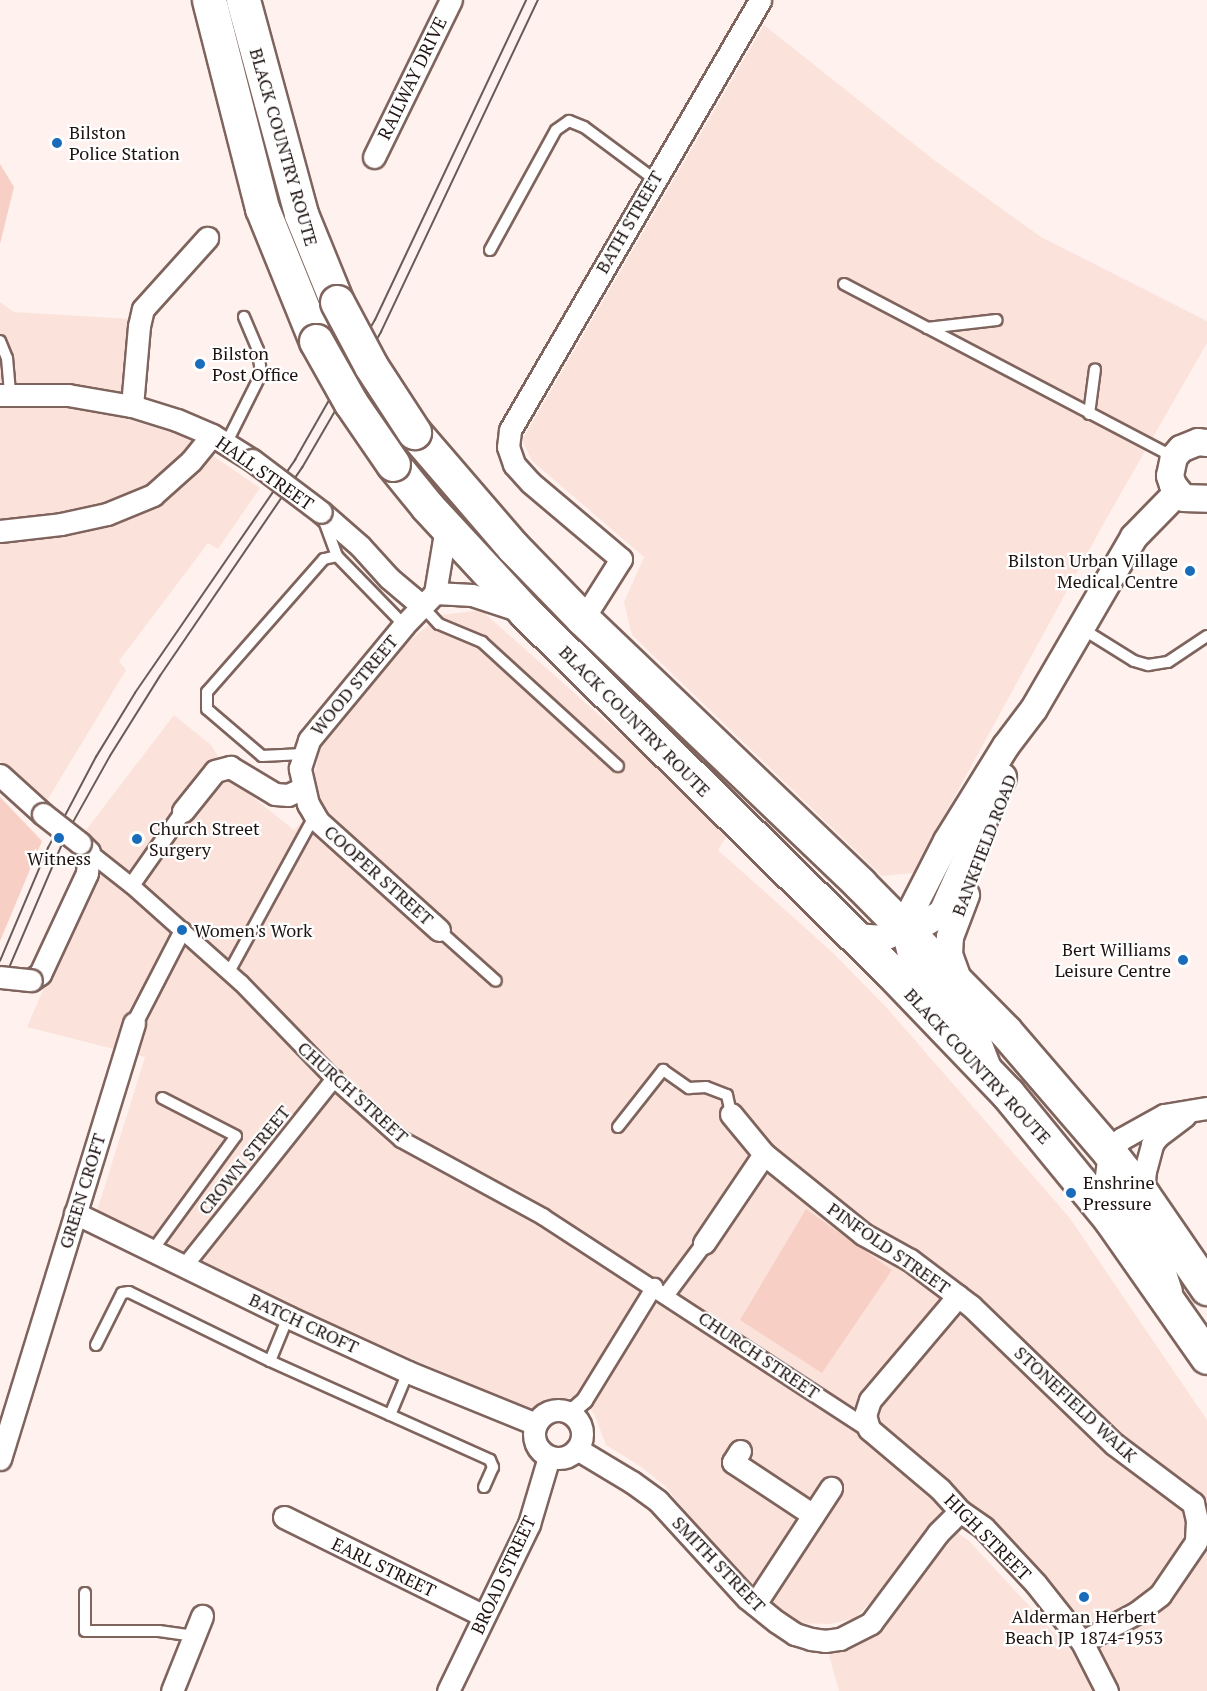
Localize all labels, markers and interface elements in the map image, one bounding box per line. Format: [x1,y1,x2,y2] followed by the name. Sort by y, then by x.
[373,13,451,143] street label: RAILWAY DRIVE
[245,45,323,249] street label: BLACK COUNTRY ROUTE
[69,122,180,164] place label: Bilston Police Station
[50,136,64,150] marker: Bilston Police Station
[591,167,667,277] street label: BATH STREET
[212,343,298,386] place label: Bilston Post Office
[193,357,207,371] marker: Bilston Post Office
[212,431,318,515] street label: HALL STREET
[1007,550,1178,592] place label: Bilston Urban Village Medical Centre
[1183,564,1197,578] marker: Bilston Urban Village Medical Centre
[306,630,402,740] street label: WOOD STREET
[555,641,715,801] street label: BLACK COUNTRY ROUTE
[947,771,1021,919] street label: BANKFIELD ROAD
[149,818,260,860] place label: Church Street Surgery
[320,820,438,930] street label: COOPER STREET
[52,831,66,845] marker: Witness
[130,832,144,846] marker: Church Street Surgery
[27,847,91,869] place label: Witness
[194,919,312,941] place label: Women's Work
[175,923,189,937] marker: Women's Work
[1055,939,1171,982] place label: Bert Williams Leisure Centre
[1176,953,1190,967] marker: Bert Williams Leisure Centre
[900,984,1056,1148] street label: BLACK COUNTRY ROUTE
[293,1037,413,1147] street label: CHURCH STREET
[193,1101,295,1219] street label: CROWN STREET
[54,1131,110,1251] street label: GREEN CROFT
[1083,1172,1155,1214] place label: Enshrine Pressure
[1064,1186,1078,1200] marker: Enshrine Pressure
[824,1198,954,1298] street label: PINFOLD STREET
[246,1288,362,1358] street label: BATCH CROFT
[694,1307,824,1403] street label: CHURCH STREET
[1010,1342,1142,1466] street label: STONEFIELD WALK
[940,1489,1036,1585] street label: HIGH STREET
[466,1512,540,1638] street label: BROAD STREET
[668,1512,770,1616] street label: SMITH STREET
[329,1533,439,1601] street label: EARL STREET
[1077,1590,1091,1604] marker: Alderman Herbert Beach JP 1874-1953
[1005,1606,1163,1648] place label: Alderman Herbert Beach JP 1874-1953

